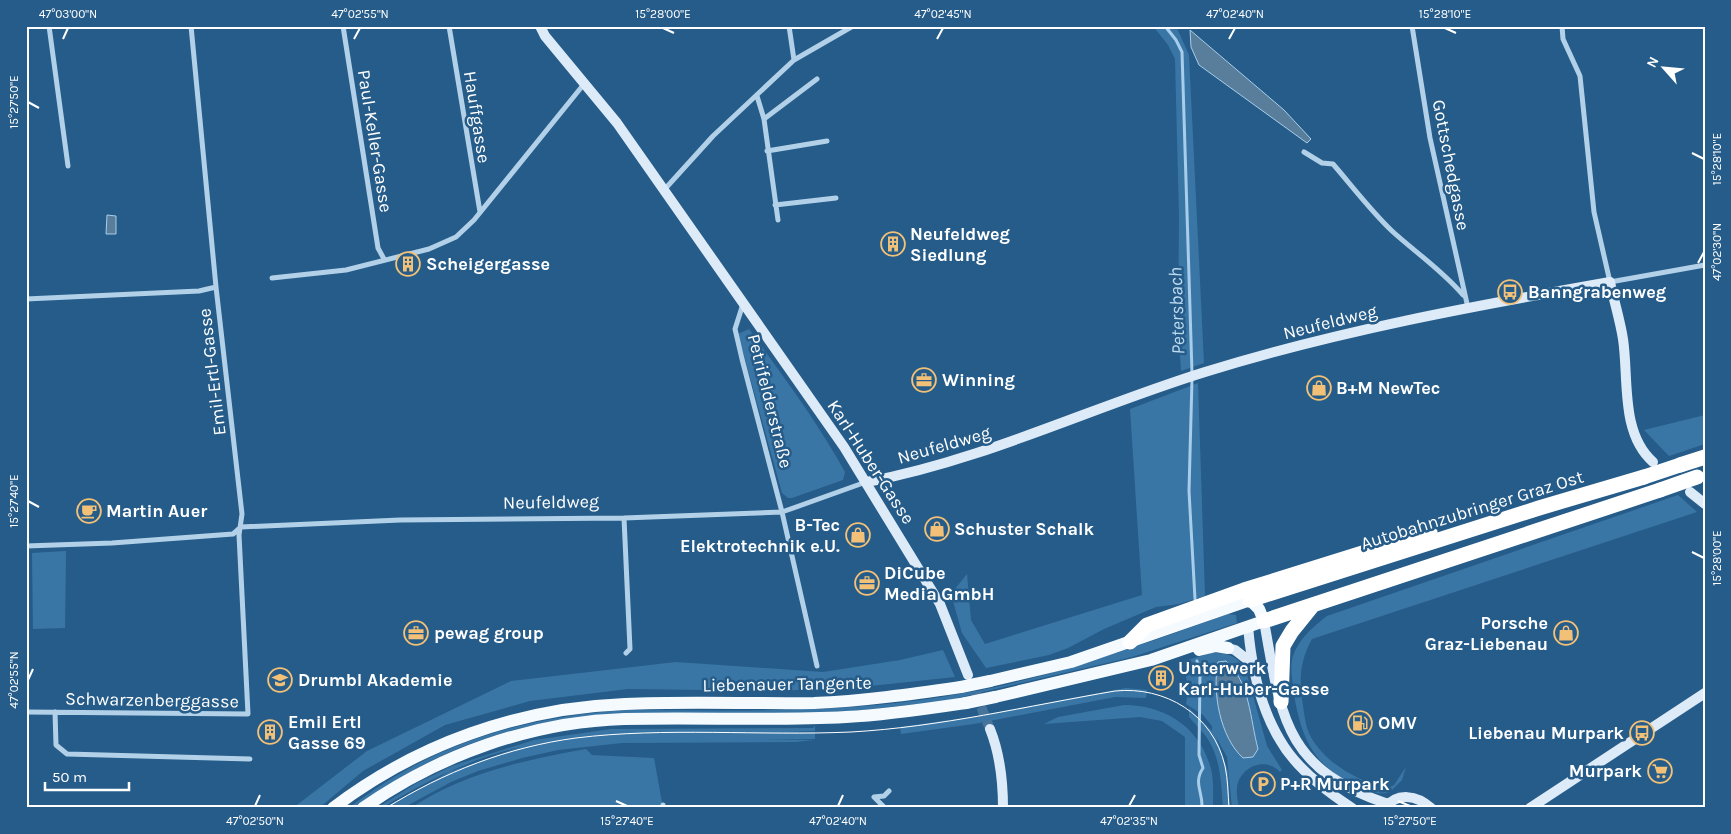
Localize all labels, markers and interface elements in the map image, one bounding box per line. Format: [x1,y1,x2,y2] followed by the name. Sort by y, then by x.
[39,7,97,21] text: 47°03'00"N
[331,7,389,21] text: 47°02'55"N
[635,7,691,21] text: 15°28'00"E
[914,7,972,21] text: 47°02'45"N
[1206,7,1264,21] text: 47°02'40"N
[1419,7,1471,21] text: 15°28'10"E
[1638,42,1688,92] north arrow
[1643,54,1663,71] text: N
[353,68,397,214] street label: Paul-Keller-Gasse
[459,69,495,165] street label: Hauffgasse
[7,75,21,129] text: 15°27'50"E
[1428,98,1474,232] street label: Gottschedgasse
[1710,133,1724,185] text: 15°28'10"E
[910,223,1011,266] place label: Neufeldweg Siedlung
[1710,223,1724,281] text: 47°02'30"N
[880,231,906,257] building icon: Neufeldweg Siedlung
[395,251,421,277] building icon: Scheigergasse
[426,253,550,275] place label: Scheigergasse
[1164,267,1190,355] water label: Petersbach
[1497,279,1523,305] bus stop icon: Banngrabenweg
[1528,281,1667,303] place label: Banngrabenweg
[1281,300,1379,344] street label: Neufeldweg
[193,307,231,437] street label: Emil-Ertl-Gasse
[743,332,797,470] street label: Petrifelderstraße
[911,367,937,393] office icon: Winning
[942,369,1015,391] place label: Winning
[1306,375,1332,401] shop icon: B+M NewTec
[1336,377,1440,399] place label: B+M NewTec
[823,396,919,528] street label: Karl-Huber-Gasse
[895,421,993,469] street label: Neufeldweg
[1358,466,1586,554] street label: Autobahnzubringer Graz Ost
[7,474,21,528] text: 15°27'40"E
[503,490,599,514] street label: Neufeldweg
[76,498,102,524] cafe icon: Martin Auer
[106,500,207,522] place label: Martin Auer
[680,514,840,557] place label: B-Tec Elektrotechnik e.U.
[924,516,950,542] shop icon: Schuster Schalk
[954,518,1094,540] place label: Schuster Schalk
[845,522,871,548] shop icon: B-Tec Elektrotechnik e.U.
[1710,530,1724,586] text: 15°28'00"E
[884,562,994,605] place label: DiCube Media GmbH
[854,570,880,596] office icon: DiCube Media GmbH
[1425,612,1548,655] place label: Porsche Graz-Liebenau
[403,620,429,646] office icon: pewag group
[1553,620,1579,646] shop icon: Porsche Graz-Liebenau
[434,622,544,644] place label: pewag group
[7,651,21,709] text: 47°02'55"N
[1178,657,1329,700] place label: Unterwerk Karl-Huber-Gasse
[1148,665,1174,691] building icon: Unterwerk Karl-Huber-Gasse
[267,667,293,693] school or university icon: Drumbl Akademie
[298,669,452,691] place label: Drumbl Akademie
[702,672,872,696] street label: Liebenauer Tangente
[65,687,239,713] street label: Schwarzenberggasse
[1347,710,1373,736] fuel station icon: OMV
[288,711,366,754] place label: Emil Ertl Gasse 69
[1378,712,1417,734] place label: OMV
[257,719,283,745] building icon: Emil Ertl Gasse 69
[1629,720,1655,746] bus stop icon: Liebenau Murpark
[1468,722,1624,744] place label: Liebenau Murpark
[1647,758,1673,784] supermarket icon: Murpark
[45,759,129,791] scale bar
[1569,760,1642,782] place label: Murpark
[52,768,87,786] text: 50 m
[1250,771,1276,797] parking icon: P+R Murpark
[1280,773,1390,795] place label: P+R Murpark
[226,814,284,828] text: 47°02'50"N
[600,814,654,828] text: 15°27'40"E
[809,814,867,828] text: 47°02'40"N
[1100,814,1158,828] text: 47°02'35"N
[1383,814,1437,828] text: 15°27'50"E

